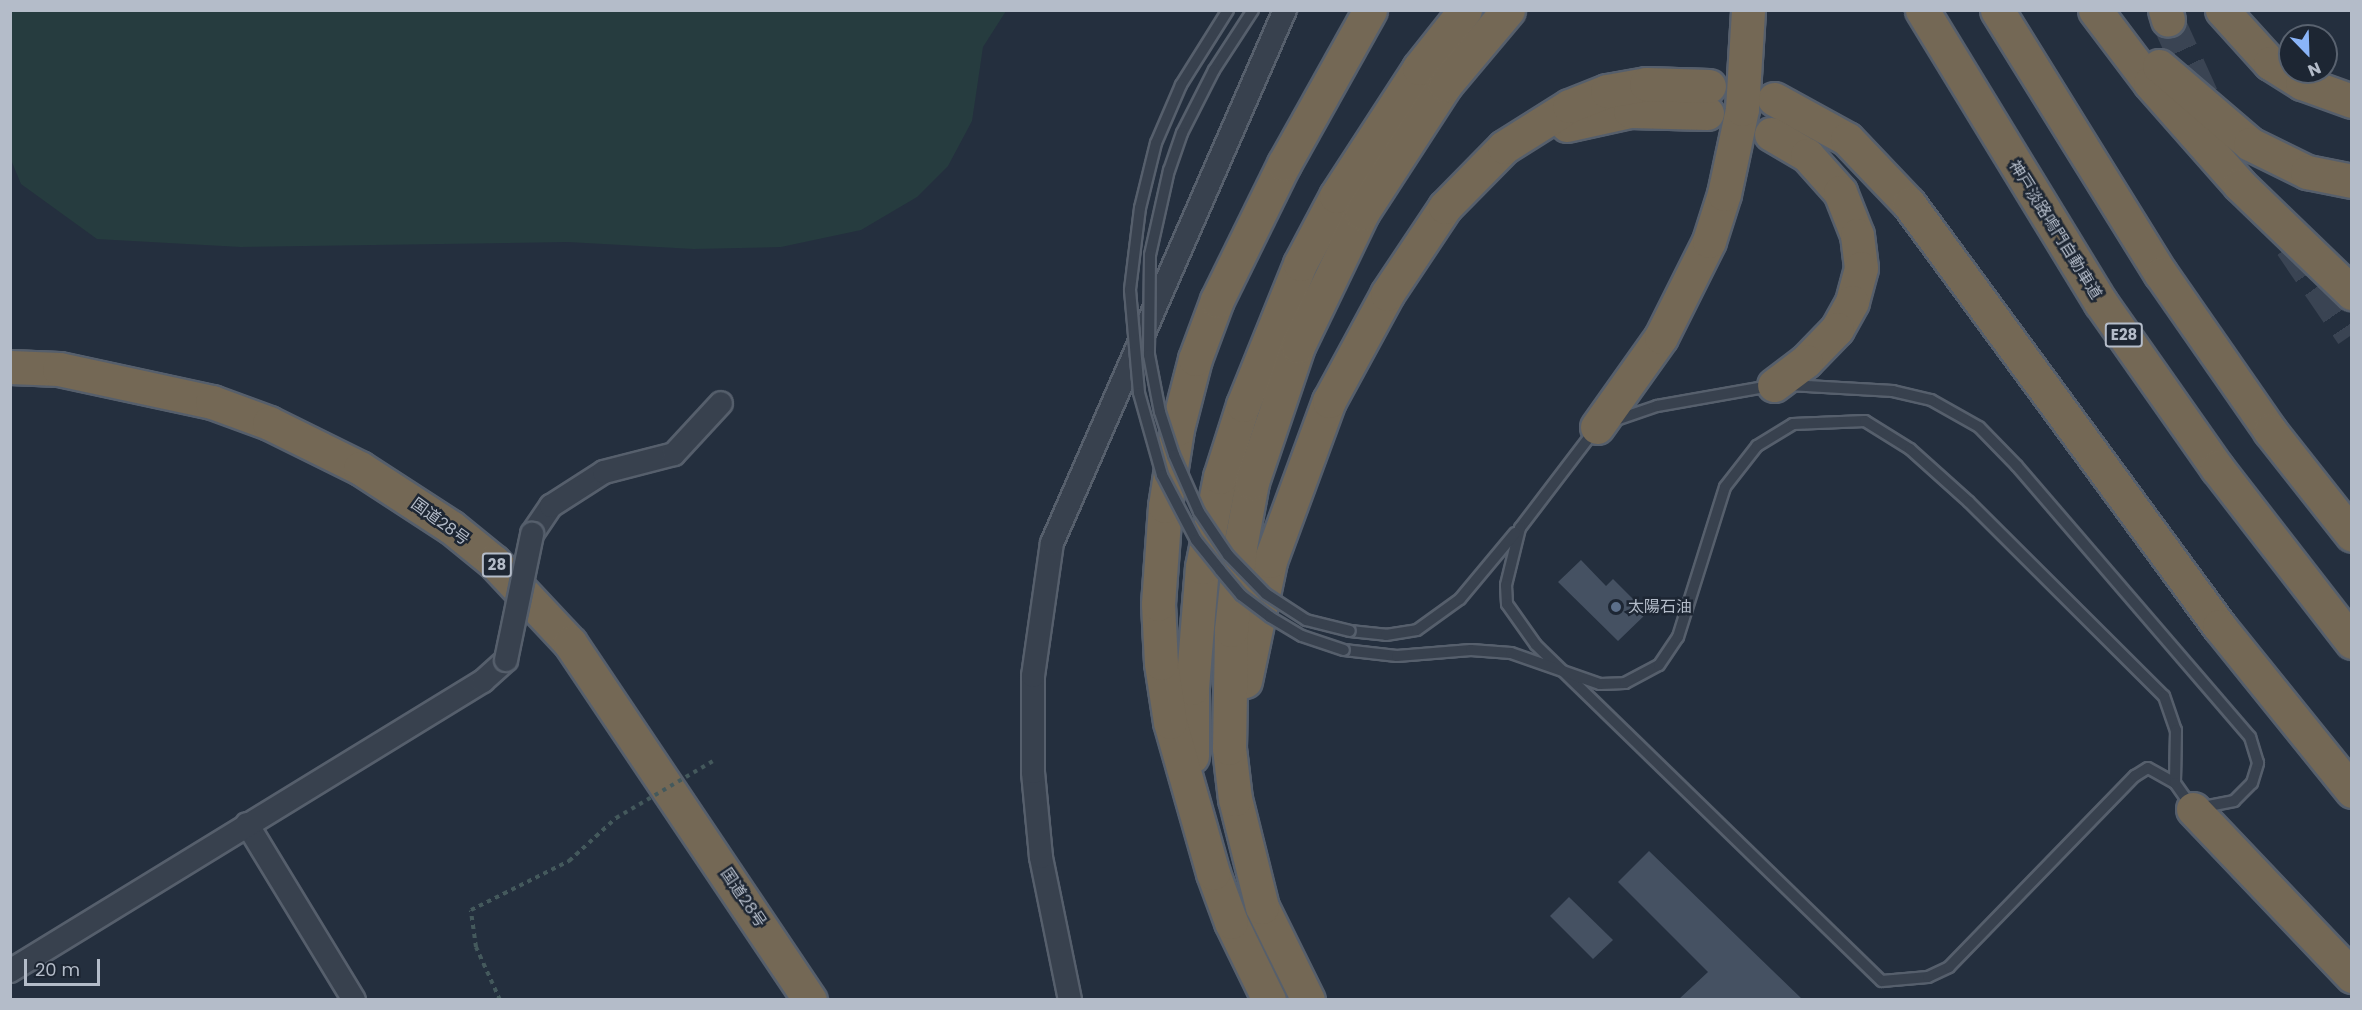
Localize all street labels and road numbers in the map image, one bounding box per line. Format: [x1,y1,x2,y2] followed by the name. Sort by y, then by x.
[2004,157,2106,303] street label: 神戸淡路鳴門自動車道
[2104,323,2144,347] road number: E28
[407,494,473,550] street label: 国道28号
[480,553,514,577] road number: 28
[716,865,770,931] street label: 国道28号

